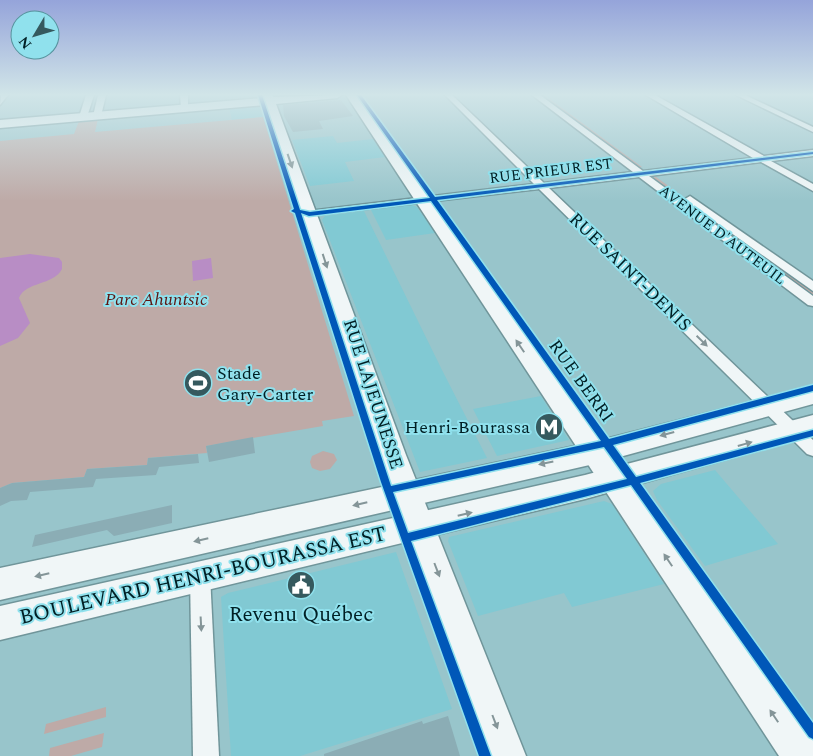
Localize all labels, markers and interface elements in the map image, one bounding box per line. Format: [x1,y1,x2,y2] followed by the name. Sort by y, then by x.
[10,10,60,60] north arrow
[13,32,37,54] text: N
[488,152,614,190] street label: RUE PRIEUR EST
[286,154,294,169] one-way arrow
[654,180,790,290] street label: AVENUE D'AUTEUIL
[563,206,697,338] street label: RUE SAINT-DENIS
[321,253,329,268] one-way arrow
[105,286,208,313] park label: Parc Ahuntsic
[336,315,410,473] street label: RUE LAJEUNESSE
[542,334,620,428] street label: RUE BERRI
[695,335,707,347] one-way arrow
[515,339,525,352] one-way arrow
[217,360,313,408] place label: Stade Gary-Carter
[183,368,213,398] sports icon: Stade Gary-Carter
[534,412,564,442] metro station icon: Henri-Bourassa
[405,414,530,441] place label: Henri-Bourassa
[660,430,675,438] one-way arrow
[737,439,752,447] one-way arrow
[538,460,554,468] one-way arrow
[352,500,367,508] one-way arrow
[458,510,473,518] one-way arrow
[16,518,390,634] street label: BOULEVARD HENRI-BOURASSA EST
[193,536,209,544] one-way arrow
[663,554,673,567] one-way arrow
[434,563,441,578] one-way arrow
[286,570,316,600] public building icon: Revenu Québec
[35,571,50,579] one-way arrow
[229,599,373,631] place label: Revenu Québec
[197,616,205,632] one-way arrow
[769,709,779,722] one-way arrow
[491,715,499,730] one-way arrow

